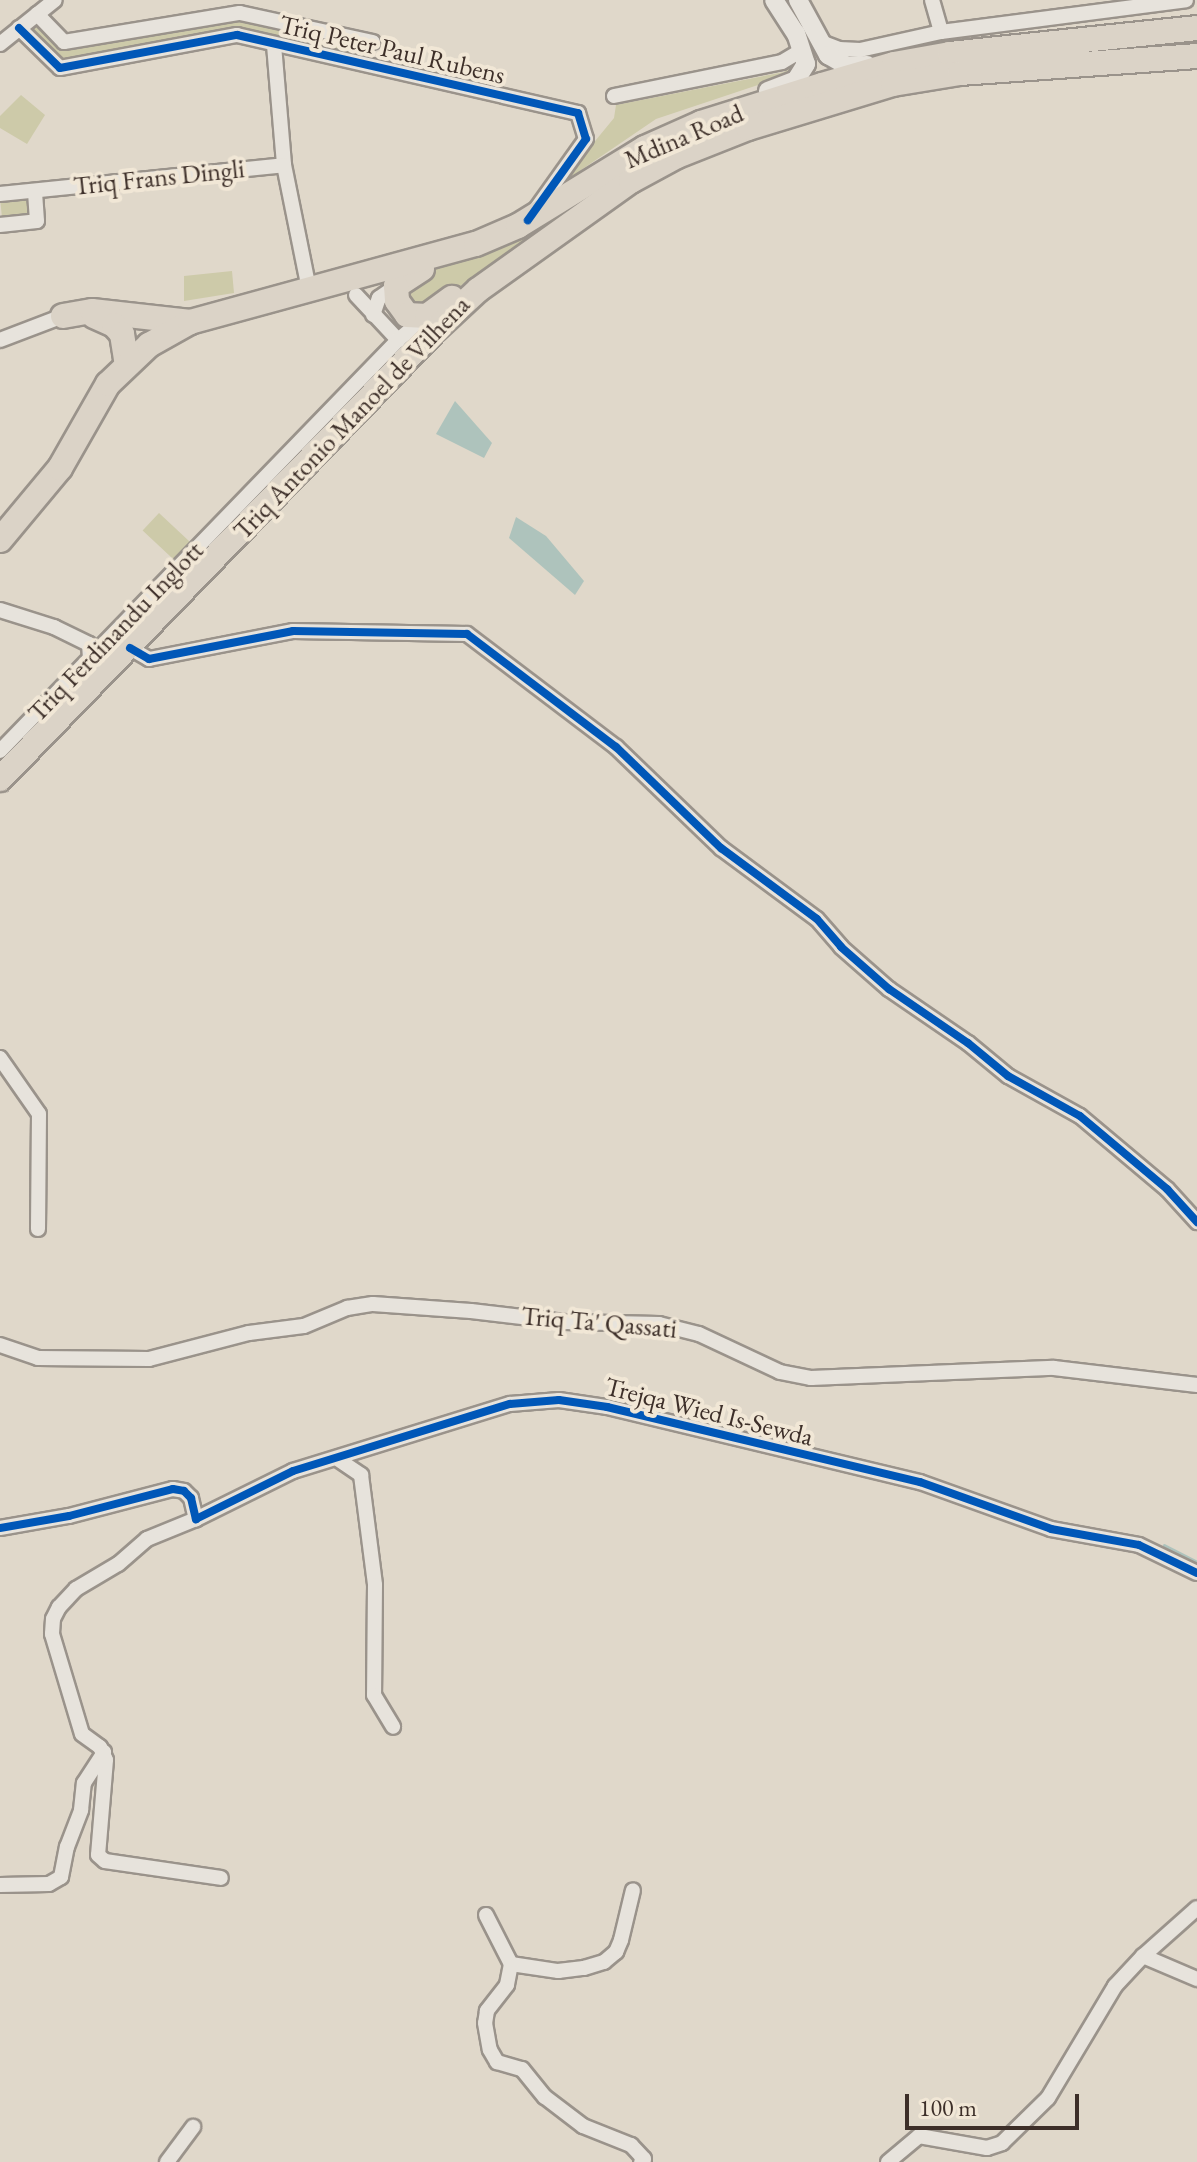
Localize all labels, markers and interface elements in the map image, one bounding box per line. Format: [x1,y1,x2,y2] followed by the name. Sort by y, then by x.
[276,9,508,91] street label: Triq Peter Paul Rubens
[620,98,748,176] street label: Mdina Road
[72,153,246,203] street label: Triq Frans Dingli
[227,290,477,546] street label: Triq Antonio Manoel de Vilhena
[22,535,210,729] street label: Triq Ferdinandu Inglott
[520,1301,678,1345] street label: Triq Ta' Qassati
[602,1371,816,1453] street label: Trejqa Wied Is-Sewda
[909,2078,1083,2128] scale bar
[919,2092,977,2123] text: 100 m

